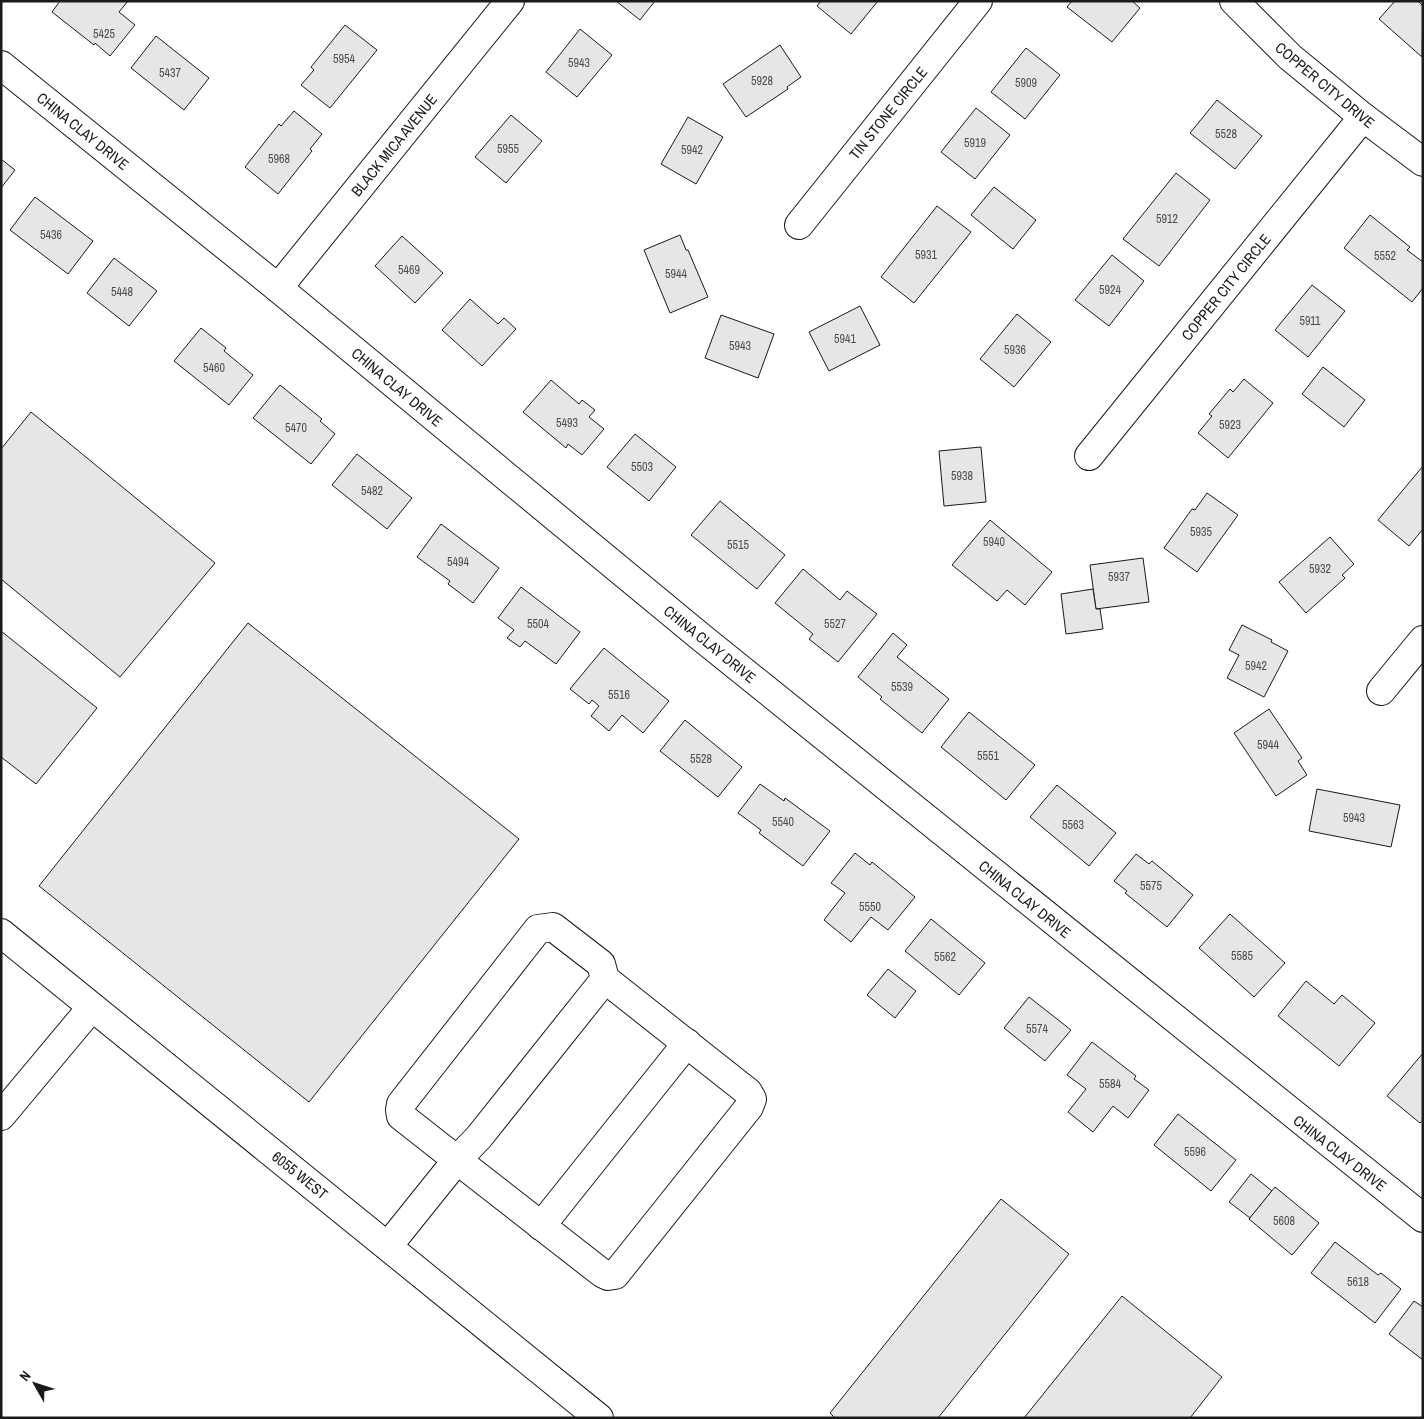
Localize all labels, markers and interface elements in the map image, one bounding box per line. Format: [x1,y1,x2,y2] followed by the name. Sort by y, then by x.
[93,26,115,42] house number: 5425
[1271,37,1379,133] street label: COPPER CITY DRIVE
[333,51,355,67] house number: 5954
[568,55,590,71] house number: 5943
[844,62,932,164] street label: TIN STONE CIRCLE
[159,65,181,81] house number: 5437
[751,73,773,89] house number: 5928
[1015,75,1037,91] house number: 5909
[32,87,134,175] street label: CHINA CLAY DRIVE
[346,89,442,201] street label: BLACK MICA AVENUE
[1215,126,1237,142] house number: 5528
[964,135,986,151] house number: 5919
[497,141,519,157] house number: 5955
[681,142,703,158] house number: 5942
[268,151,290,167] house number: 5968
[1156,211,1178,227] house number: 5912
[40,227,62,243] house number: 5436
[1176,229,1276,345] street label: COPPER CITY CIRCLE
[915,247,937,263] house number: 5931
[1374,248,1396,264] house number: 5552
[398,262,420,278] house number: 5469
[665,266,687,282] house number: 5944
[1099,282,1121,298] house number: 5924
[111,284,133,300] house number: 5448
[1299,313,1321,329] house number: 5911
[834,331,856,347] house number: 5941
[729,338,751,354] house number: 5943
[1004,342,1026,358] house number: 5936
[347,343,447,431] street label: CHINA CLAY DRIVE
[203,360,225,376] house number: 5460
[556,415,578,431] house number: 5493
[1219,417,1241,433] house number: 5923
[285,420,307,436] house number: 5470
[631,459,653,475] house number: 5503
[951,468,973,484] house number: 5938
[361,483,383,499] house number: 5482
[1190,524,1212,540] house number: 5935
[983,534,1005,550] house number: 5940
[727,537,749,553] house number: 5515
[447,554,469,570] house number: 5494
[1309,561,1331,577] house number: 5932
[1108,569,1130,585] house number: 5937
[659,600,761,688] street label: CHINA CLAY DRIVE
[527,616,549,632] house number: 5504
[824,616,846,632] house number: 5527
[1245,658,1267,674] house number: 5942
[891,679,913,695] house number: 5539
[608,687,630,703] house number: 5516
[1257,737,1279,753] house number: 5944
[977,748,999,764] house number: 5551
[690,751,712,767] house number: 5528
[1343,810,1365,826] house number: 5943
[772,814,794,830] house number: 5540
[1062,817,1084,833] house number: 5563
[974,855,1076,943] street label: CHINA CLAY DRIVE
[1140,878,1162,894] house number: 5575
[859,899,881,915] house number: 5550
[1231,948,1253,964] house number: 5585
[934,949,956,965] house number: 5562
[1026,1021,1048,1037] house number: 5574
[1099,1076,1121,1092] house number: 5584
[1289,1110,1391,1196] street label: CHINA CLAY DRIVE
[1184,1144,1206,1160] house number: 5596
[268,1146,333,1204] street label: 6055 WEST
[1273,1213,1295,1229] house number: 5608
[1347,1274,1369,1290] house number: 5618
[10,1359,60,1409] north arrow
[15,1367,35,1385] text: N

